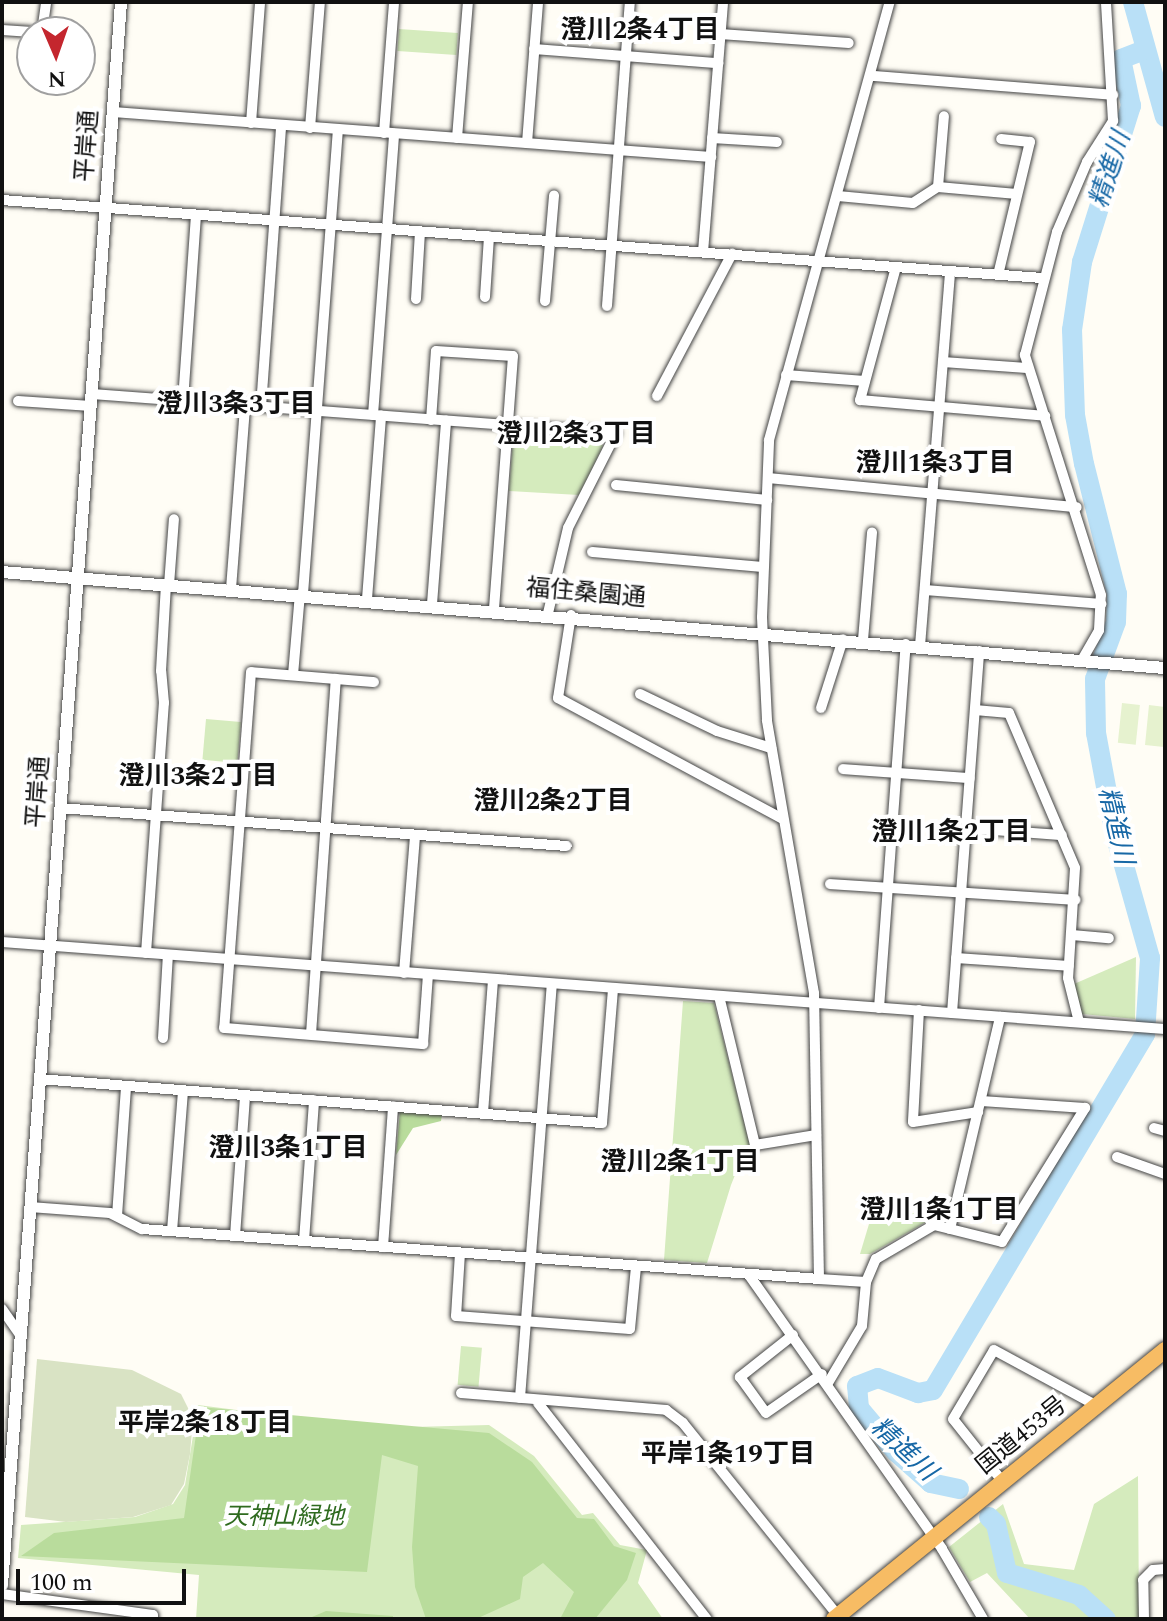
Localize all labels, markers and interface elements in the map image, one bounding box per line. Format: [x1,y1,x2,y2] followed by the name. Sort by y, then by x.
[560,15,720,47] district label: 澄川2条4丁目
[16,16,96,96] north arrow
[47,62,66,95] text: N
[71,109,105,183] street label: 平岸通
[1084,128,1138,212] water label: 精進川
[156,389,316,421] district label: 澄川3条3丁目
[496,419,656,451] district label: 澄川2条3丁目
[855,448,1015,480] district label: 澄川1条3丁目
[525,574,647,614] street label: 福住桑園通
[22,755,56,829] street label: 平岸通
[118,761,278,793] district label: 澄川3条2丁目
[1091,784,1139,868] water label: 精進川
[473,786,633,818] district label: 澄川2条2丁目
[871,817,1031,849] district label: 澄川1条2丁目
[208,1133,368,1165] district label: 澄川3条1丁目
[600,1147,760,1179] district label: 澄川2条1丁目
[859,1195,1019,1227] district label: 澄川1条1丁目
[971,1391,1073,1481] street label: 国道453号
[118,1408,292,1440] district label: 平岸2条18丁目
[864,1412,942,1488] water label: 精進川
[641,1439,815,1471] district label: 平岸1条19丁目
[224,1504,344,1532] park label: 天神山緑地
[20,1553,190,1603] scale bar
[30,1565,93,1601] text: 100 m

